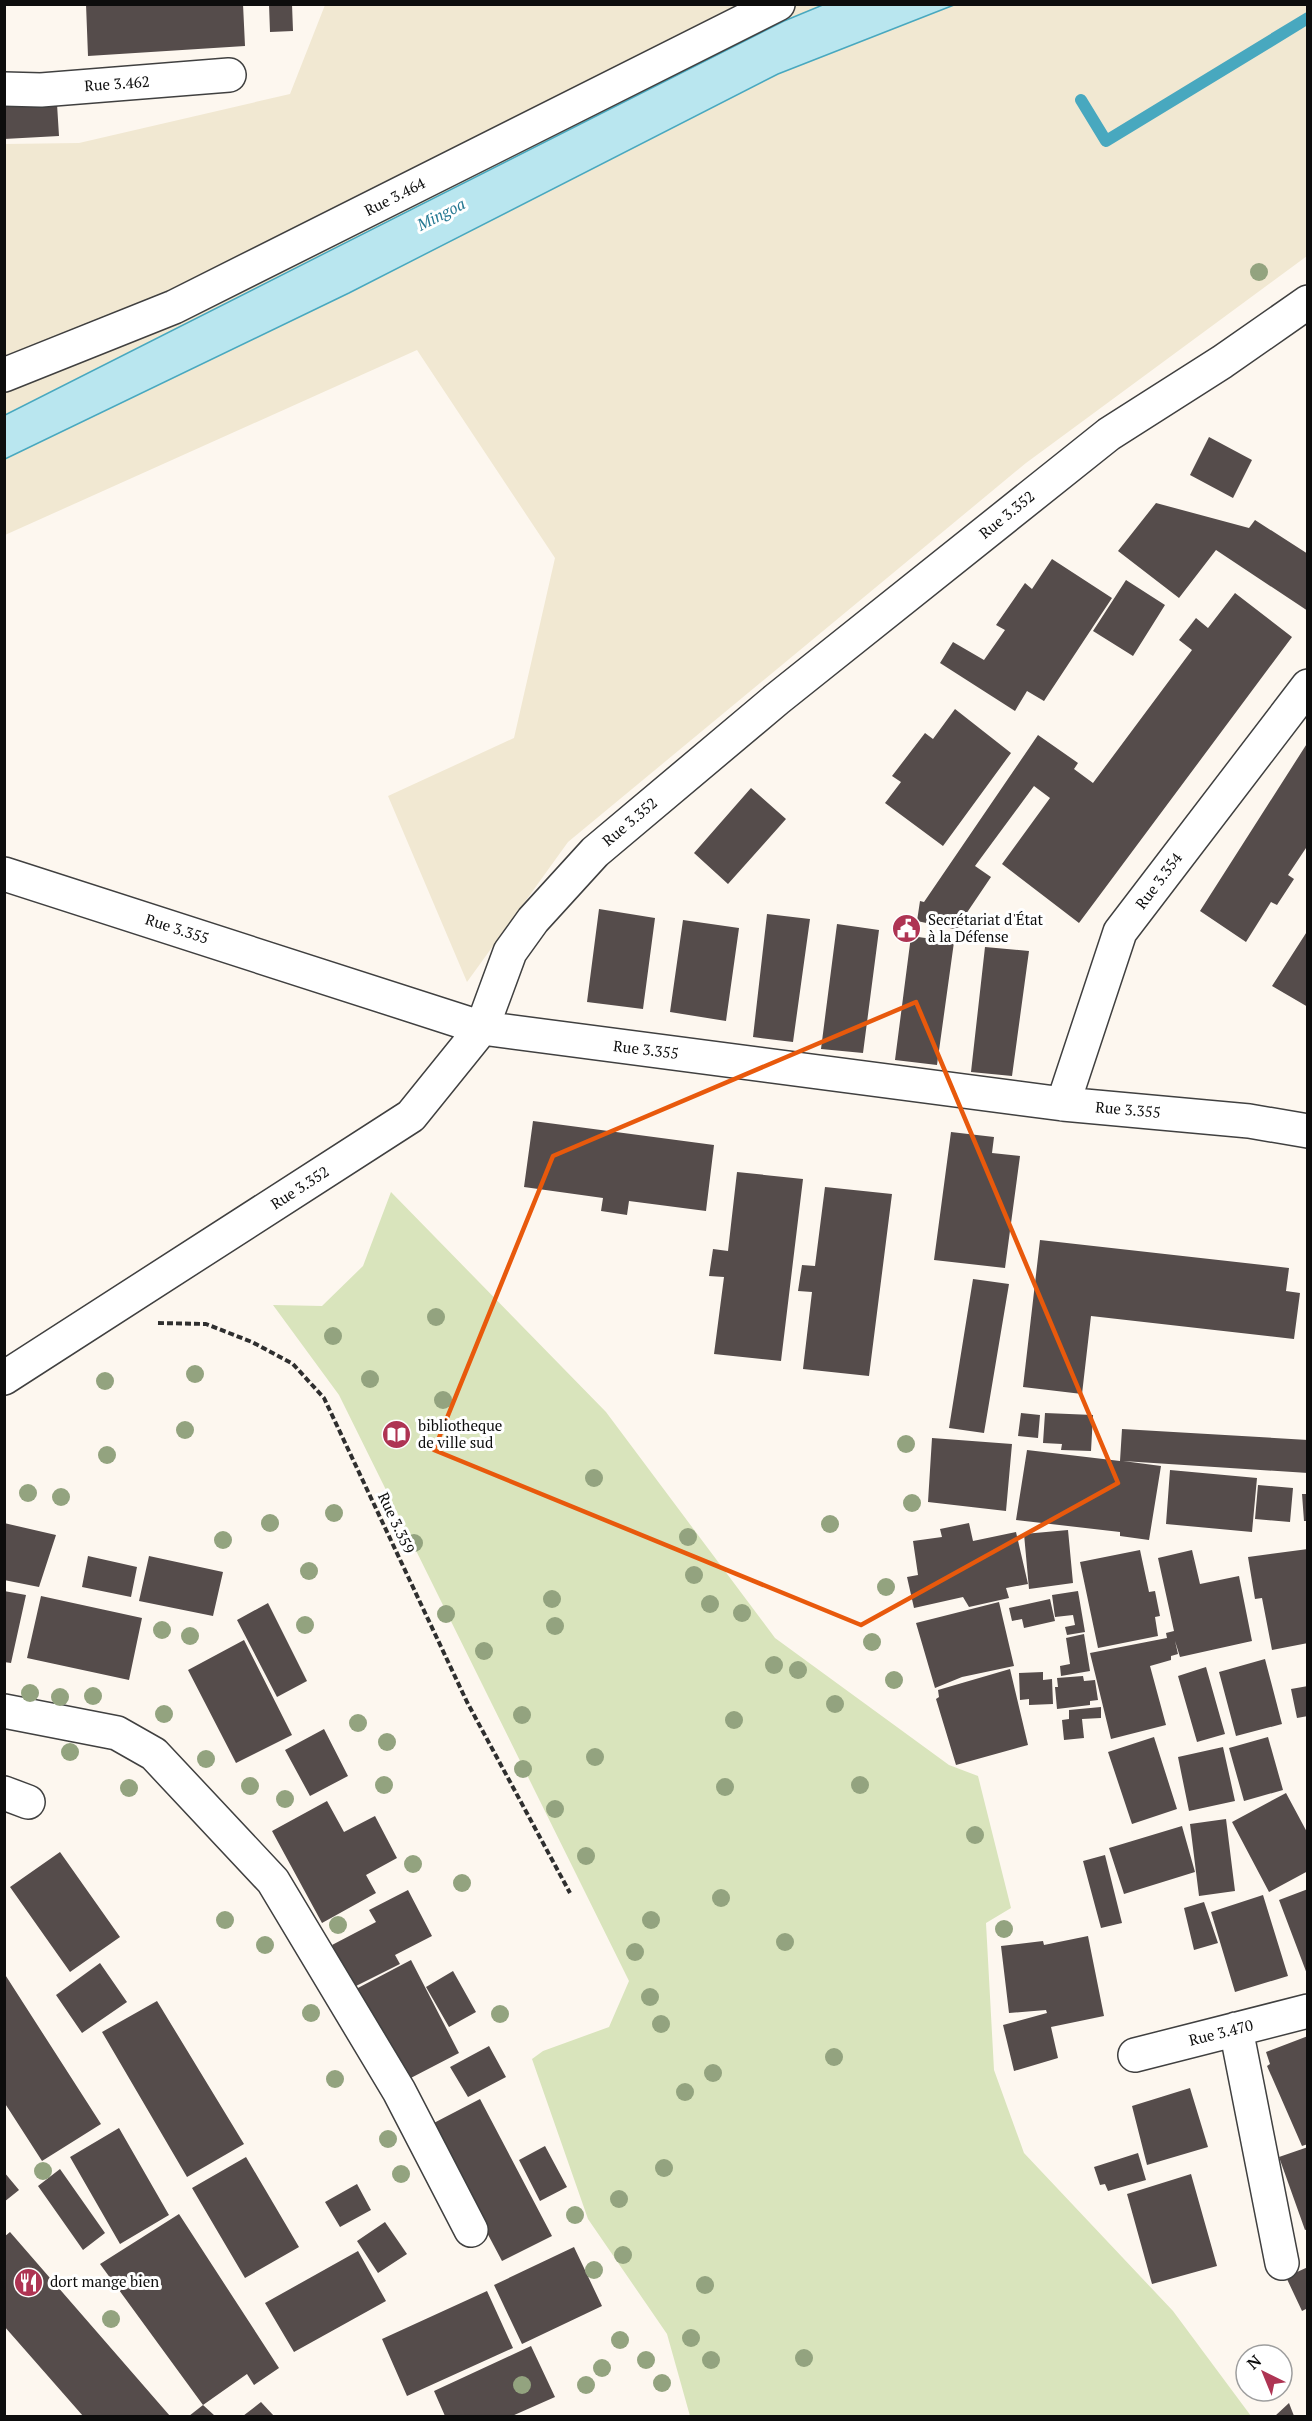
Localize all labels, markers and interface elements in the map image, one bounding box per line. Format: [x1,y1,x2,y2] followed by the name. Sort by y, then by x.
[84,71,150,95] street label: Rue 3.462
[361,172,428,220] street label: Rue 3.464
[412,193,469,236] water label: Mingoa
[975,486,1038,543] street label: Rue 3.352
[598,793,661,850] street label: Rue 3.352
[1130,848,1186,913] street label: Rue 3.354
[143,908,212,948] street label: Rue 3.355
[928,909,1044,946] place label: Secrétariat d'État à la Défense
[891,913,923,945] public building icon: Secrétariat d'État à la Défense
[612,1035,680,1063] street label: Rue 3.355
[1095,1096,1162,1122] street label: Rue 3.355
[267,1161,332,1213] street label: Rue 3.352
[418,1415,502,1452] place label: bibliotheque de ville sud
[381,1419,413,1451] library icon: bibliotheque de ville sud
[374,1489,420,1556] street label: Rue 3.359
[1187,2014,1255,2050] street label: Rue 3.470
[13,2266,45,2298] restaurant icon: dort mange bien
[50,2271,159,2291] place label: dort mange bien
[1234,2343,1294,2403] north arrow
[1242,2350,1266,2374] text: N

